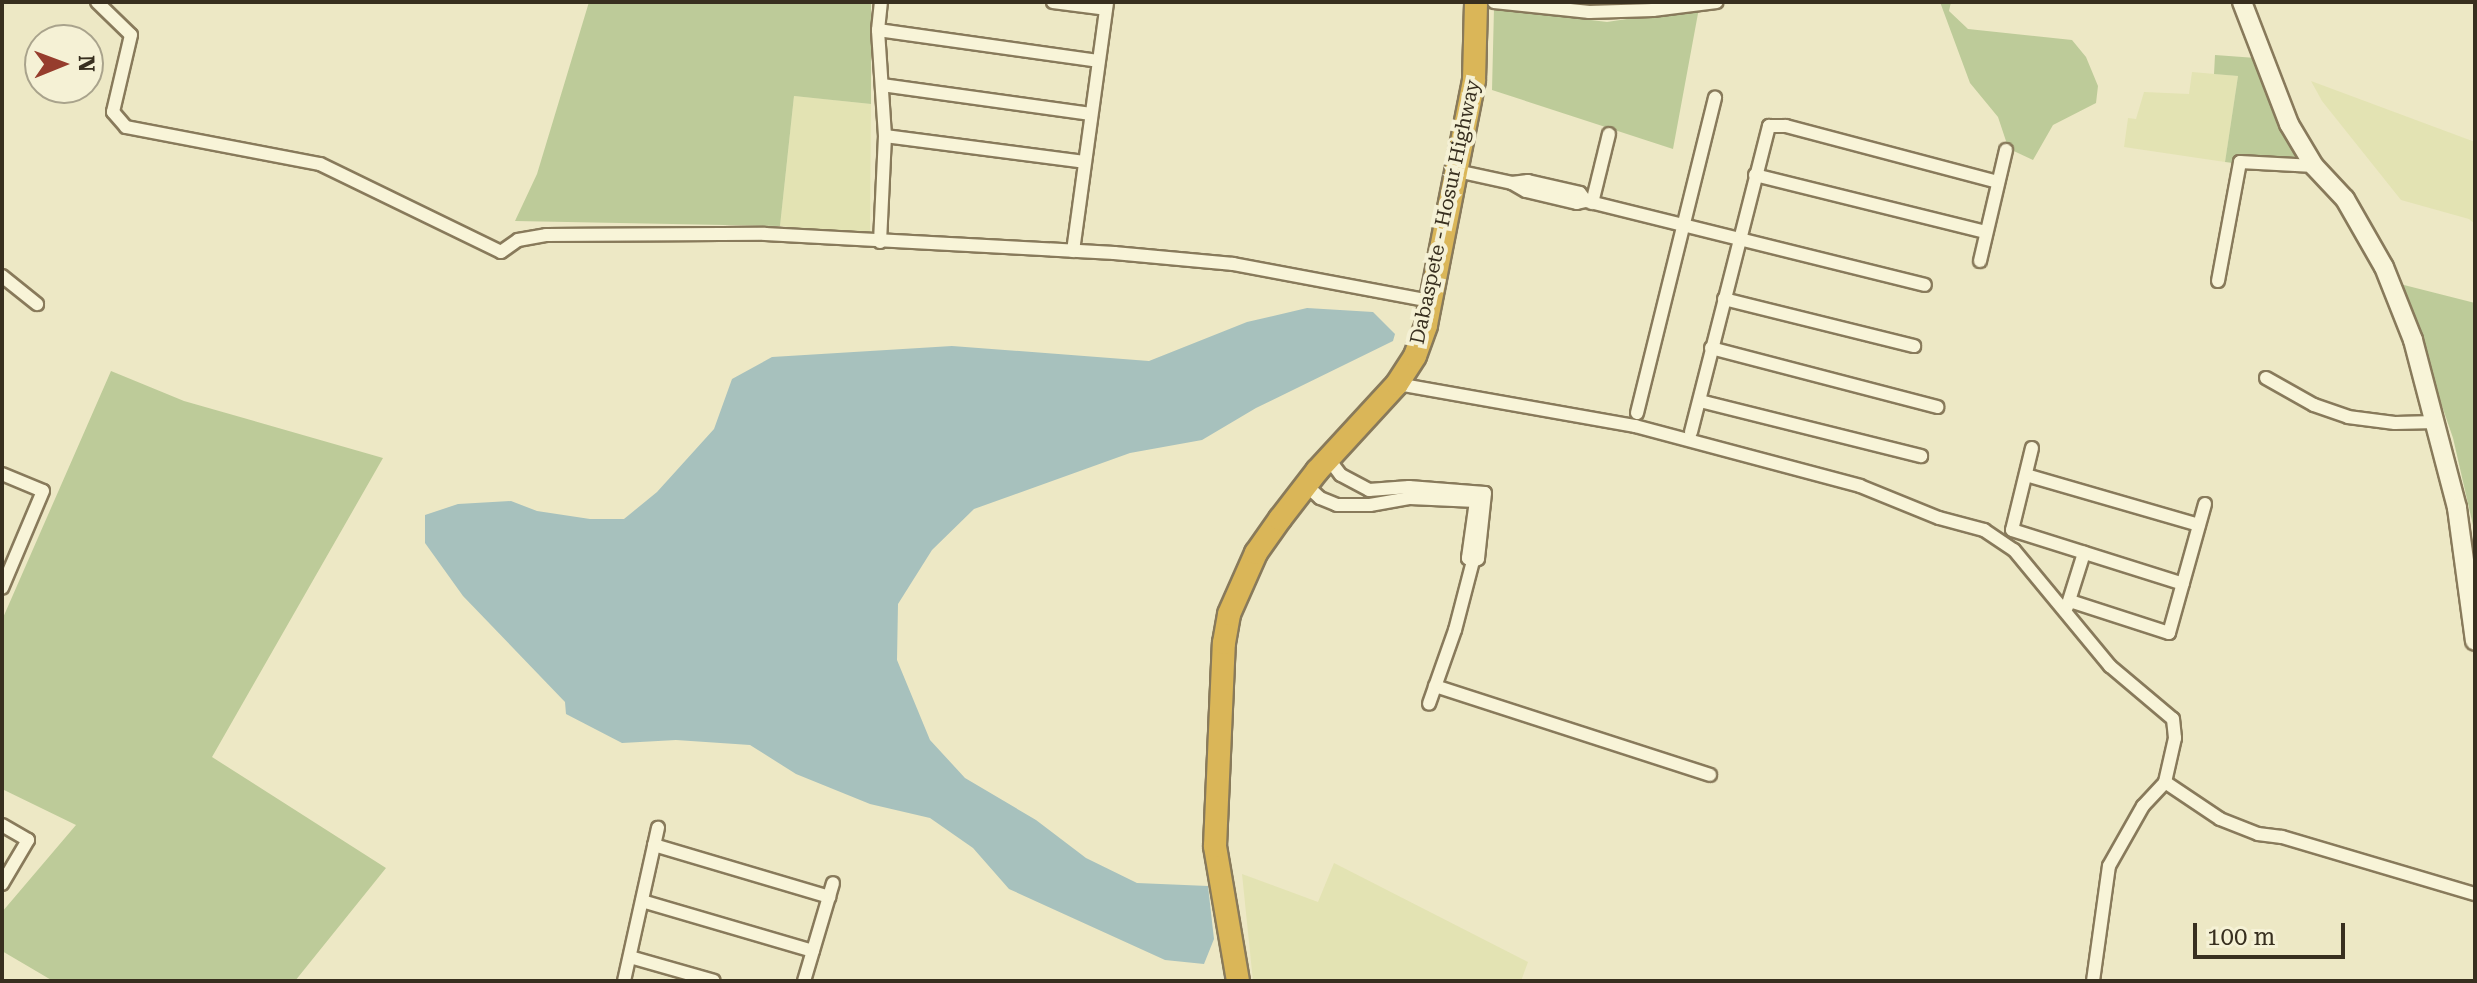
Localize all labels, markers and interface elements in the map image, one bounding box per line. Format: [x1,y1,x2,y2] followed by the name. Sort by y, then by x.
[24,24,104,104] north arrow
[74,55,99,72] text: N
[1405,78,1485,346] street label: Dabaspete - Hosur Highway
[2197,907,2349,957] scale bar
[2207,923,2275,951] text: 100 m

